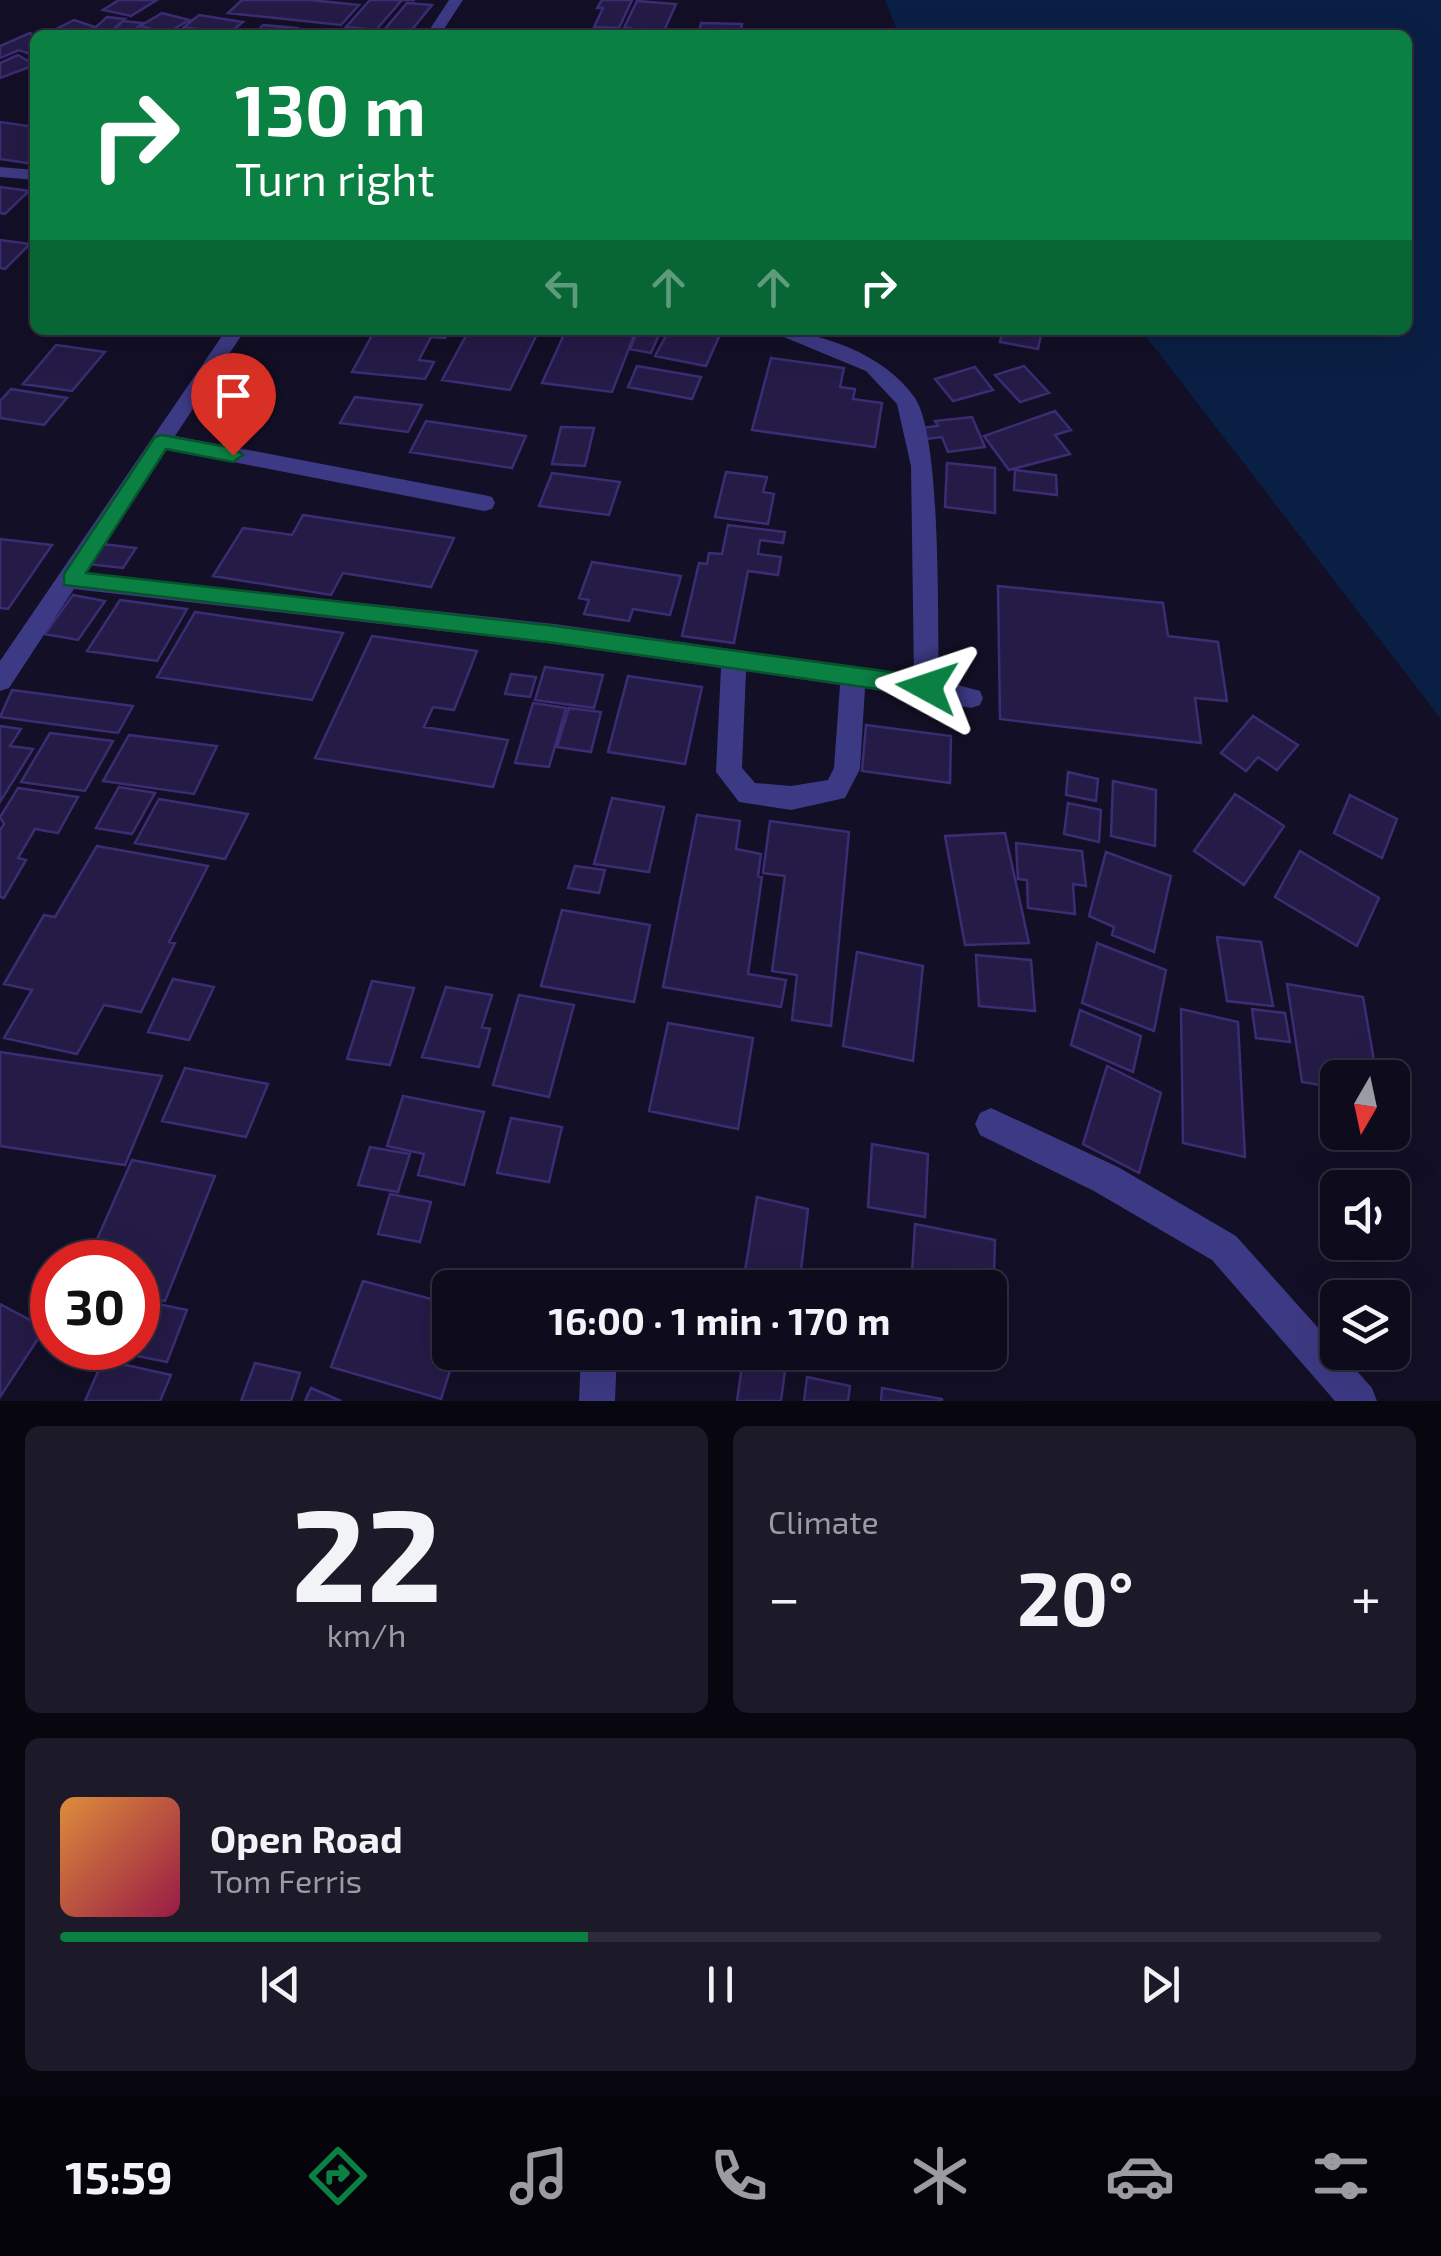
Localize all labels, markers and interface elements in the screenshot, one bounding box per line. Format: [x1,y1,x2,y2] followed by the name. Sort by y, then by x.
[235,66,426,150] text: 130 m
[70,70,200,200] icon: right
[235,151,435,205] text: Turn right
[536,260,591,315] icon: left
[641,260,696,315] icon: ahead
[746,260,801,315] icon: ahead
[851,260,906,315] icon: right
[191,353,276,456] pin
[206,368,261,423] icon: arrive
[875,635,979,739] position arrow
[1320,1060,1410,1150] north arrow
[1320,1060,1410,1370] map controls
[1320,1170,1410,1260] button: sound
[30,1240,160,1370] speed limit sign: 30
[1320,1280,1410,1370] button: layers
[548,1297,891,1343] text: 16:00 · 1 min · 170 m
[291,1472,442,1628] text: 22
[768,1502,879,1540] text: Climate
[1017,1551,1134,1641] text: 20°
[768,1563,800,1629] text: −
[1351,1563,1381,1629] text: +
[327,1615,406,1653] text: km/h
[210,1815,403,1861] text: Open Road
[210,1861,362,1899] text: Tom Ferris
[253,1957,308,2012] icon: previous
[693,1957,748,2012] icon: pause
[1133,1957,1188,2012] icon: next
[303,2141,373,2211] icon: directions
[504,2141,574,2211] icon: music
[704,2141,774,2211] icon: phone
[905,2141,975,2211] icon: climate
[1105,2141,1175,2211] icon: car
[1306,2141,1376,2211] icon: filters
[65,2149,173,2203] text: 15:59

